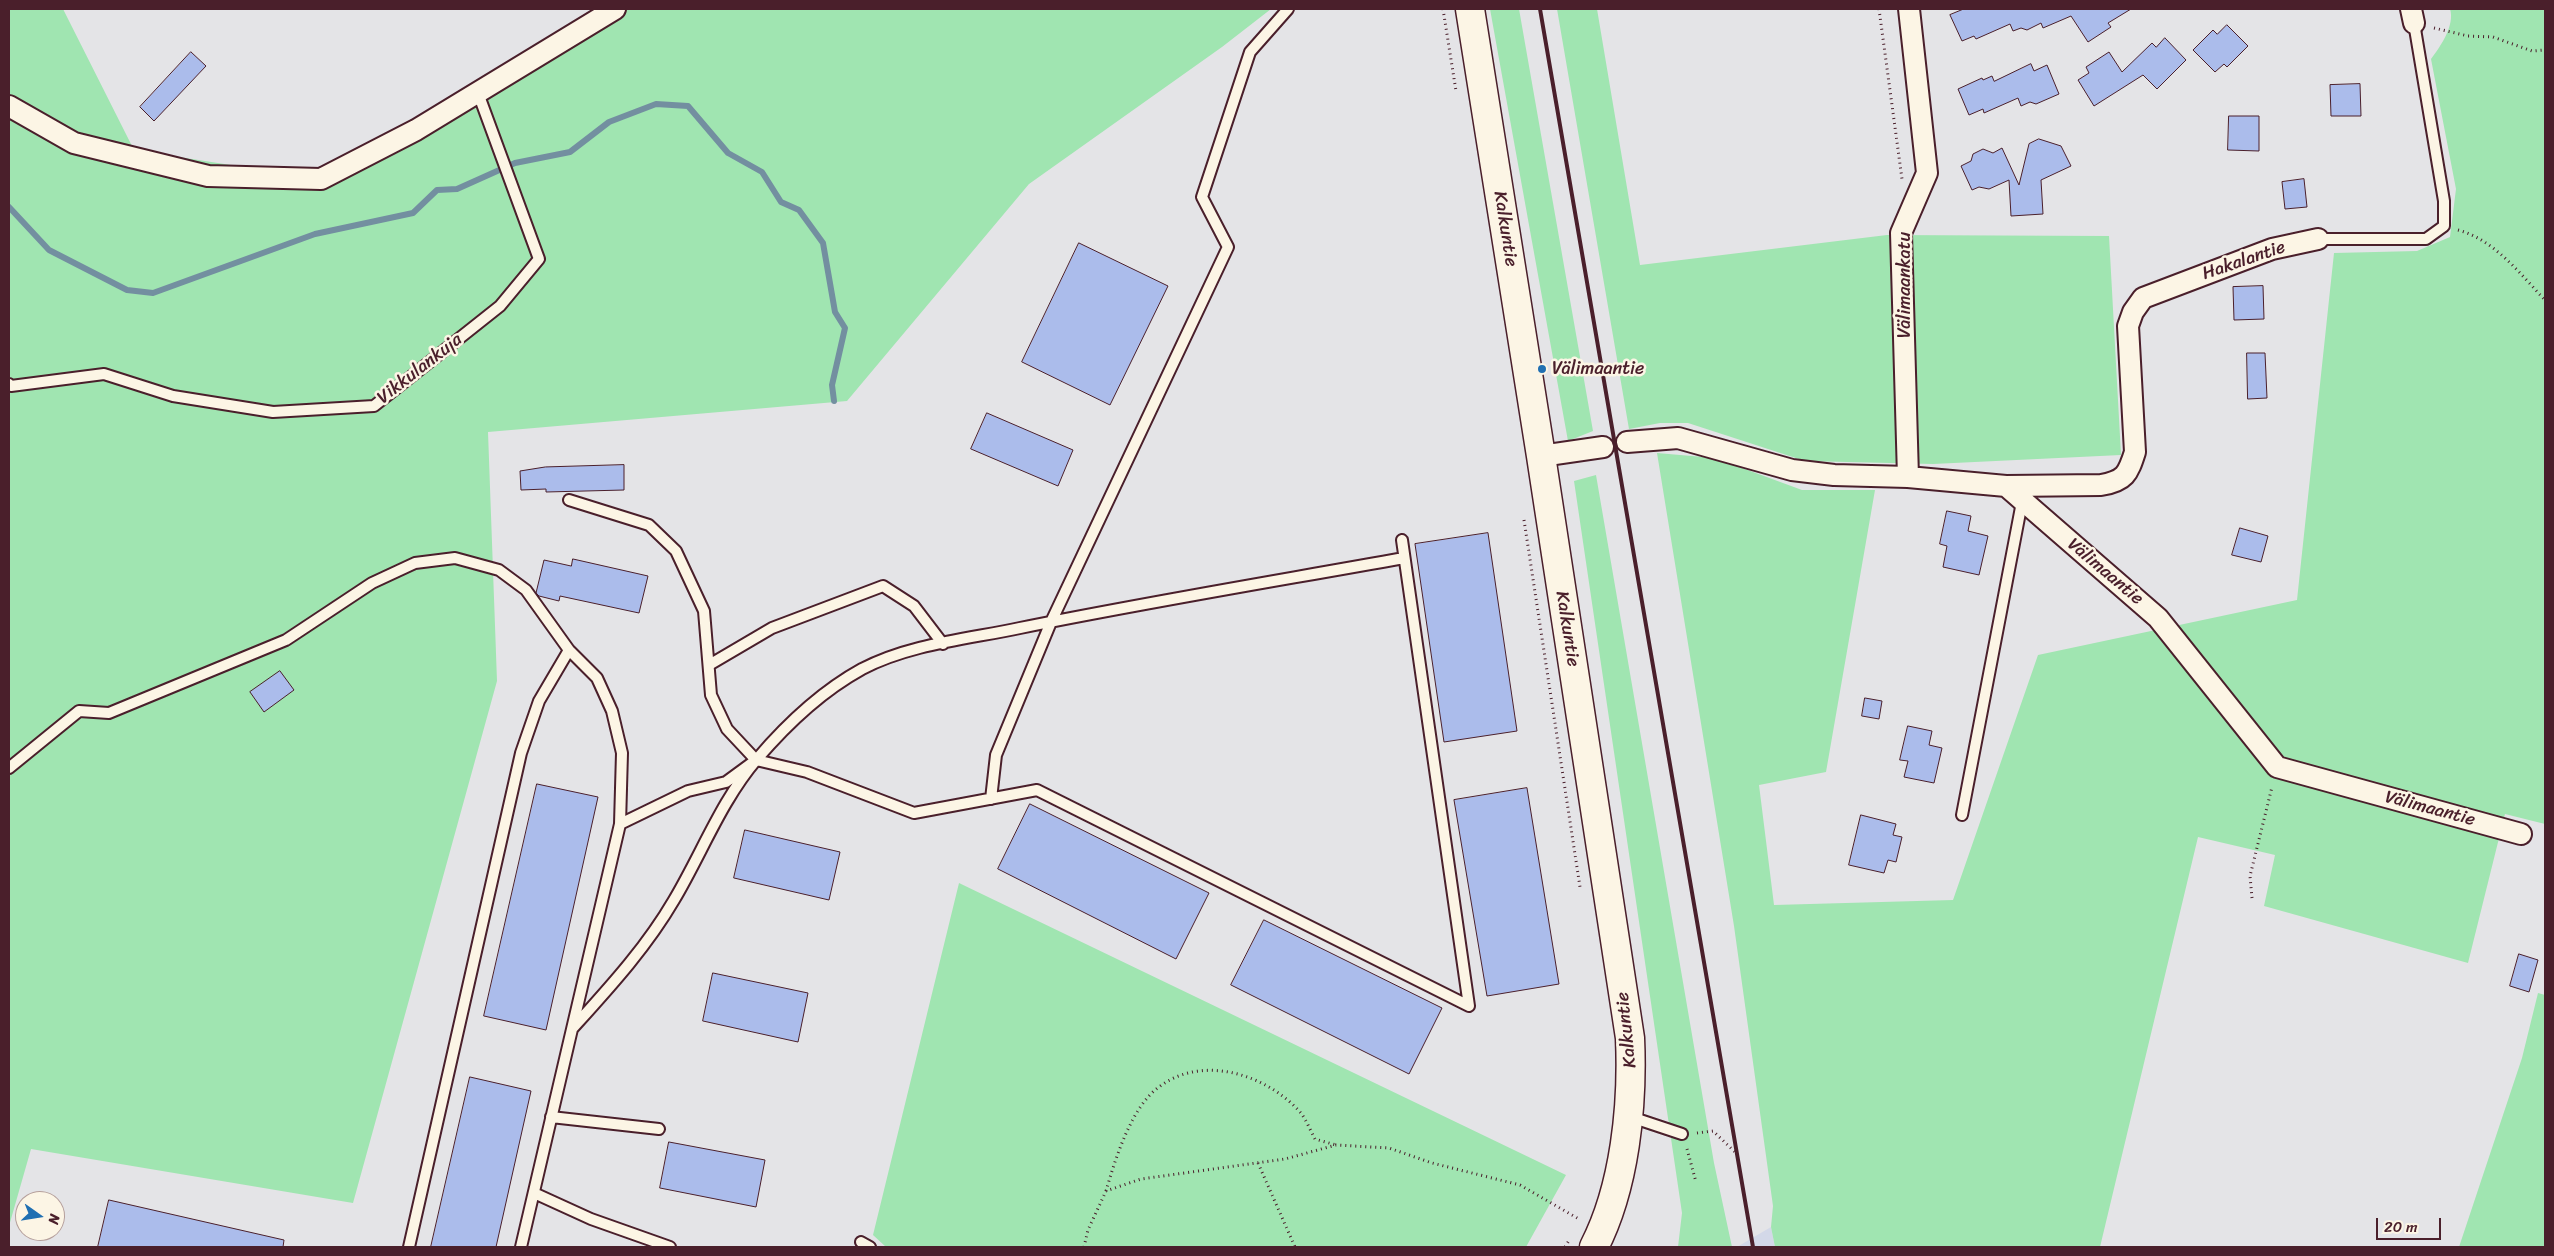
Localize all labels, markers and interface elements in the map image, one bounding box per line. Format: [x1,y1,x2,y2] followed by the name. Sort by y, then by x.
[1488,190,1522,268] street label: Kalkuntie
[1894,232,1916,338] street label: Välimaankatu
[2200,237,2288,285] street label: Hakalantie
[373,329,467,409] street label: Vikkulankuja
[1552,358,1644,380] place label: Välimaantie
[1536,363,1548,375] marker: Välimaantie
[2063,534,2147,610] street label: Välimaantie
[1550,590,1584,668] street label: Kalkuntie
[2383,787,2477,831] street label: Välimaantie
[1612,991,1642,1069] street label: Kalkuntie
[15,1191,65,1241] north arrow
[2379,1208,2444,1240] scale bar
[41,1212,67,1227] text: N
[2384,1214,2418,1240] text: 20 m

